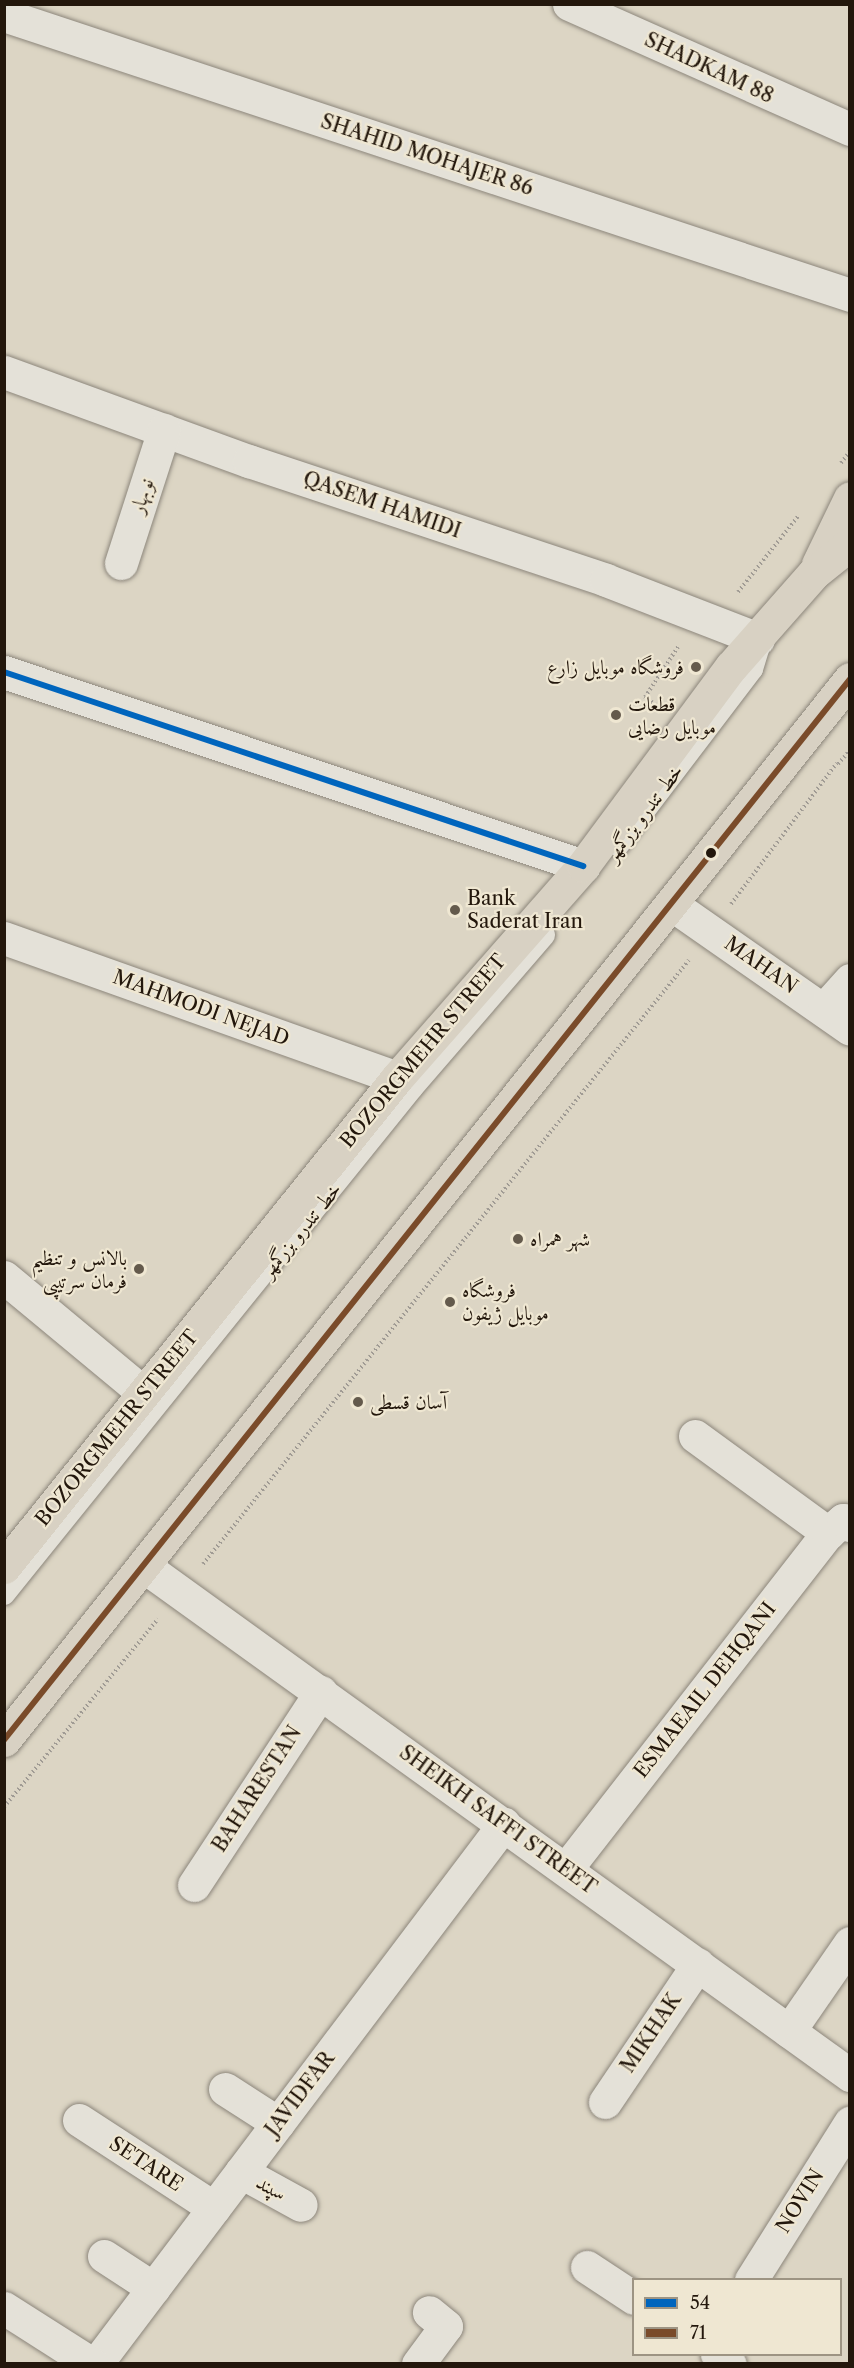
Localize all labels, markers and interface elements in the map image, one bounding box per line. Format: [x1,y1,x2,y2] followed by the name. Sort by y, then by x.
[641,28,777,108] street label: SHADKAM 88
[317,109,537,201] street label: SHAHID MOHAJER 86
[300,467,464,543] street label: QASEM HAMIDI
[125,475,159,517] street label: نوبهار
[547,655,684,679] place label: فروشگاه موبایل زارع
[689,660,703,674] marker: فروشگاه موبایل زارع
[628,692,716,739] place label: قطعات موبایل رضایی
[609,708,623,722] marker: قطعات موبایل رضایی
[600,760,688,866] street label: خط تندرو بزرگمهر
[705,847,717,859] unlabelled marker
[467,886,583,933] place label: Bank Saderat Iran
[448,903,462,917] marker: Bank Saderat Iran
[720,931,802,999] street label: MAHAN
[335,949,511,1153] street label: BOZORGMEHR STREET
[110,965,292,1051] street label: MAHMODI NEJAD
[255,1178,347,1282] street label: خط تندرو بزرگمهر
[530,1227,590,1251] place label: شهر همراه
[511,1232,525,1246] marker: شهر همراه
[32,1246,127,1293] place label: بالانس و تنظیم فرمان سرتیپی
[132,1262,146,1276] marker: بالانس و تنظیم فرمان سرتیپی
[462,1278,549,1325] place label: فروشگاه موبایل ژیفون
[443,1295,457,1309] marker: فروشگاه موبایل ژیفون
[30,1325,204,1531] street label: BOZORGMEHR STREET
[370,1390,447,1414] place label: آسان قسطی
[351,1395,365,1409] marker: آسان قسطی
[629,1597,781,1783] street label: ESMAEAIL DEHQANI
[207,1721,307,1857] street label: BAHARESTAN
[395,1740,601,1900] street label: SHEIKH SAFFI STREET
[616,1989,686,2077] street label: MIKHAK
[260,2047,340,2141] street label: JAVIDFAR
[105,2131,187,2197] street label: SETARE
[771,2165,829,2237] street label: NOVIN
[252,2170,290,2206] street label: سپند
[632,2278,842,2356] legend
[690,2292,710,2314] text: 54
[690,2322,706,2344] text: 71

